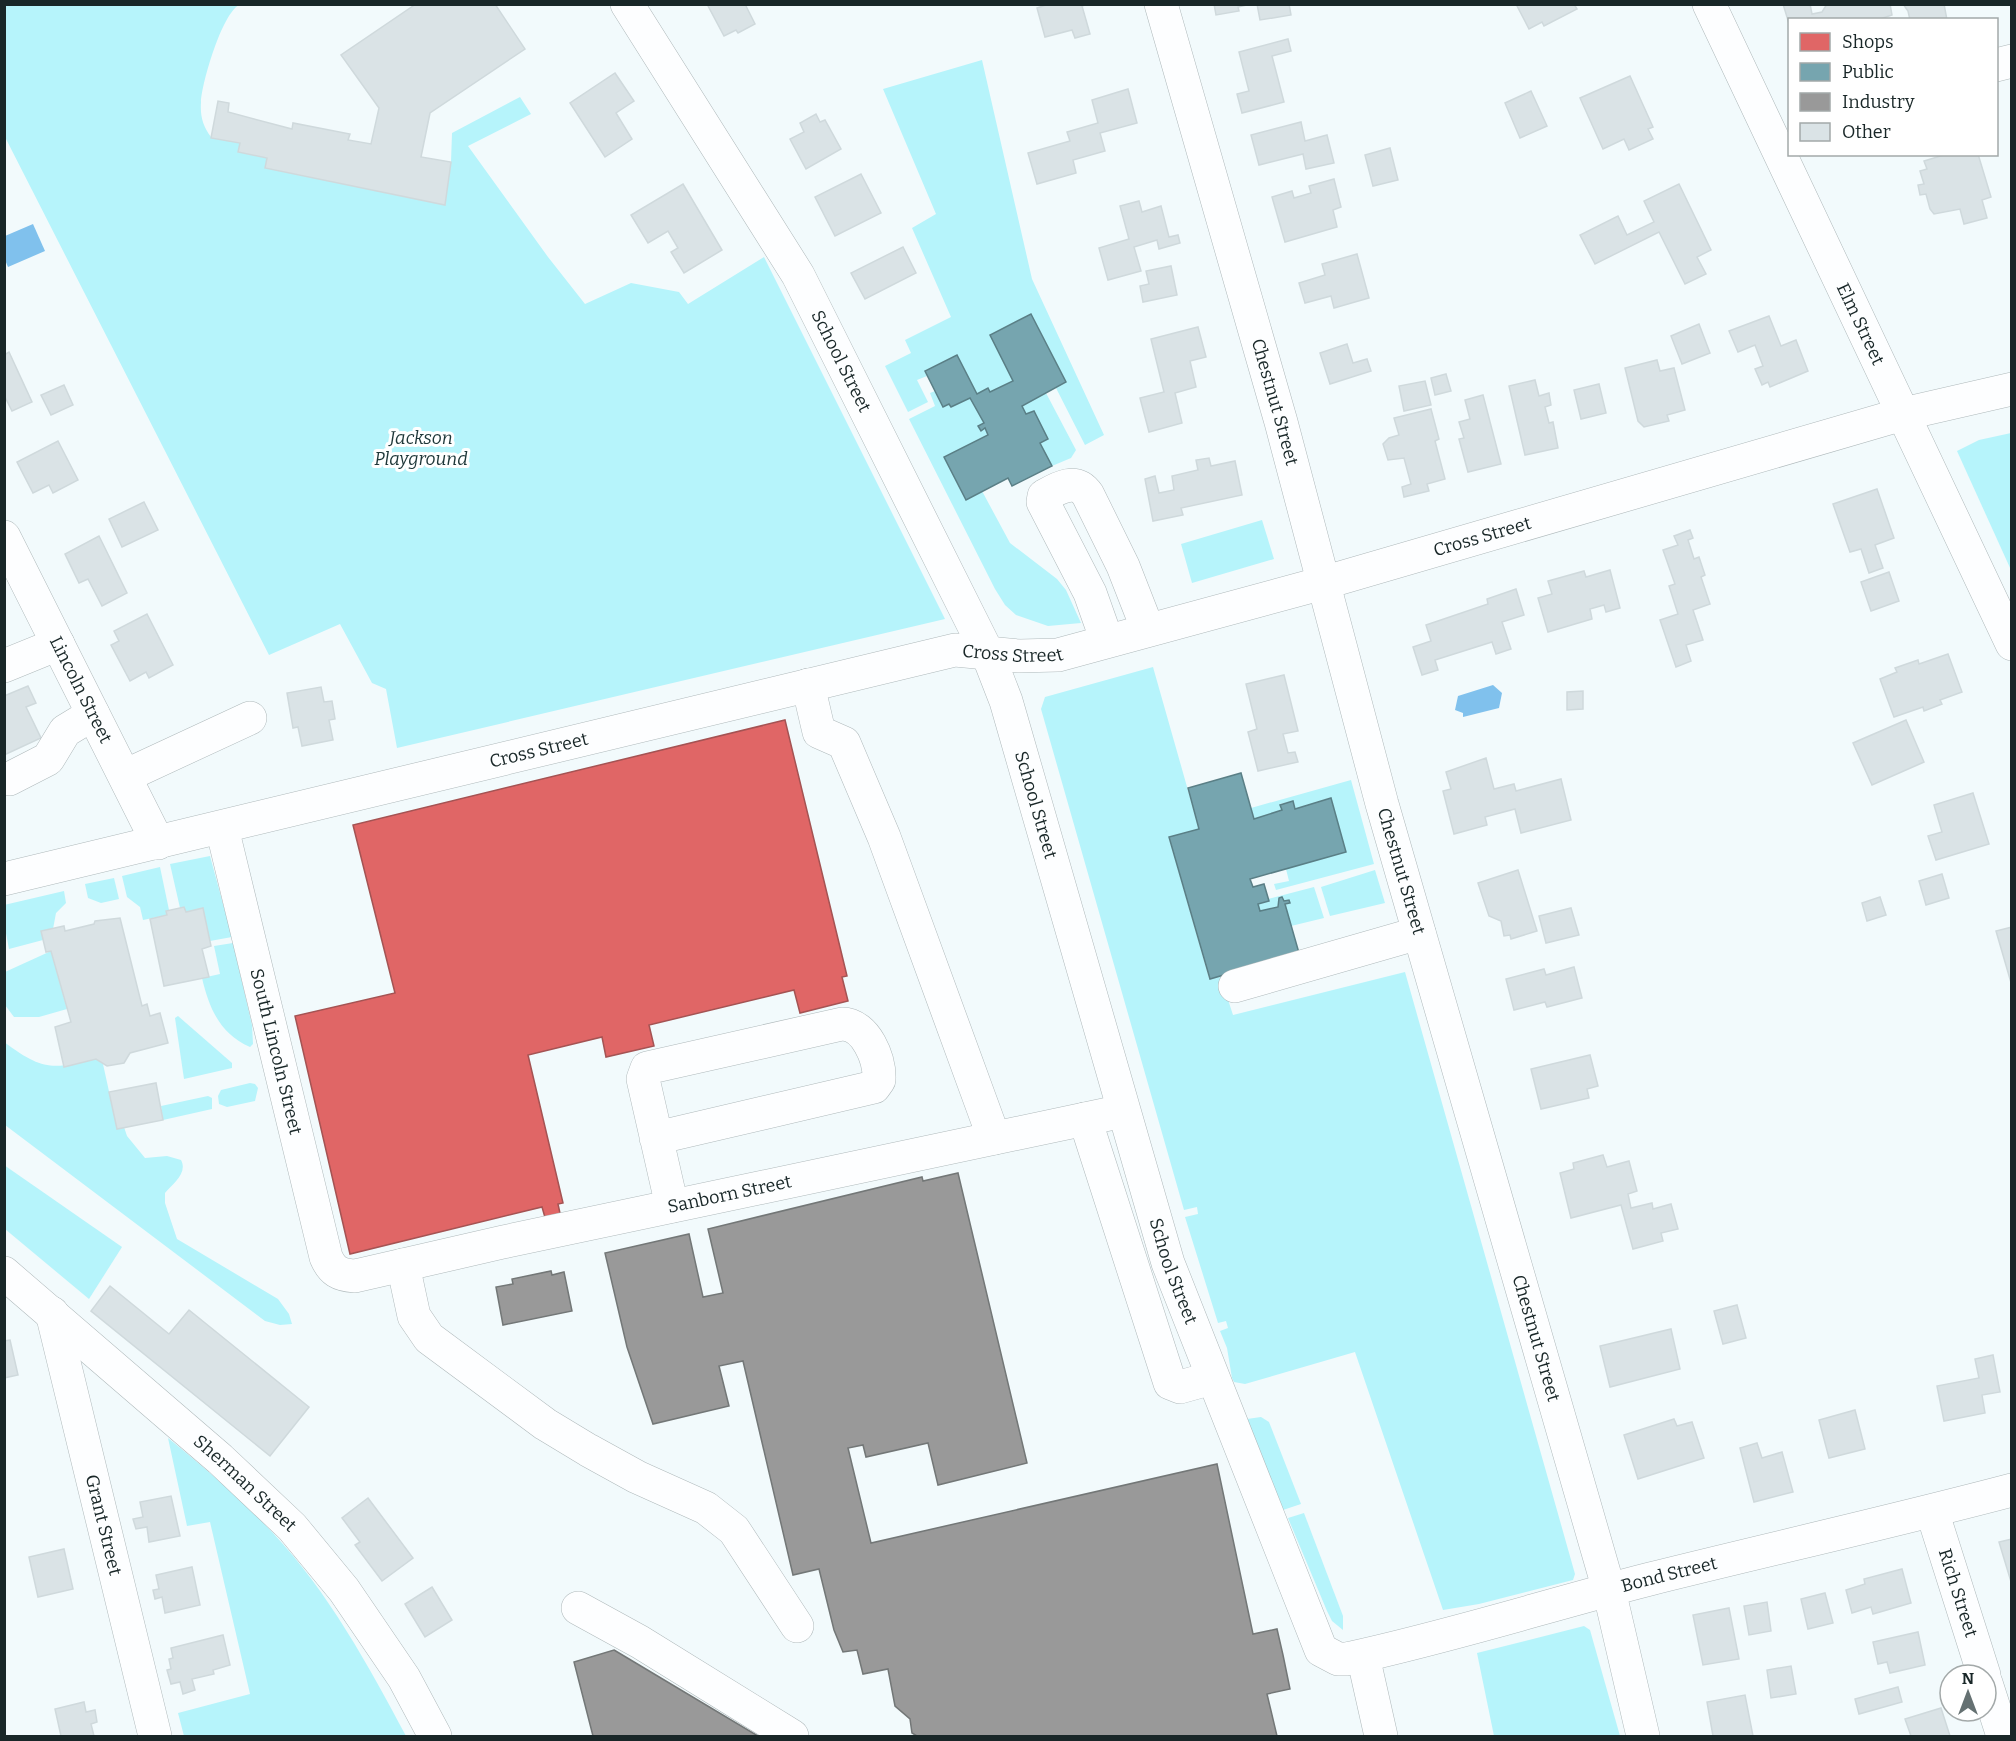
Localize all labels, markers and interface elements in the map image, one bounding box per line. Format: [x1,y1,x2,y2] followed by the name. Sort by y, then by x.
[1788,18,1998,156] legend
[1842,31,1894,53] text: Shops
[1842,61,1894,83] text: Public
[1842,91,1915,113] text: Industry
[1842,121,1891,143] text: Other
[1832,279,1889,369] street label: Elm Street
[807,307,876,416] street label: School Street
[1247,336,1303,468] street label: Chestnut Street
[374,427,468,470] park label: Jackson Playground
[1431,512,1534,561] street label: Cross Street
[45,633,117,747] street label: Lincoln Street
[961,640,1066,667] street label: Cross Street
[487,728,591,773] street label: Cross Street
[1010,749,1062,862] street label: School Street
[1373,805,1430,938] street label: Chestnut Street
[245,966,307,1137] street label: South Lincoln Street
[666,1170,794,1218] street label: Sanborn Street
[1145,1216,1202,1328] street label: School Street
[1508,1272,1565,1405] street label: Chestnut Street
[189,1430,301,1537] street label: Sherman Street
[81,1472,127,1578] street label: Grant Street
[1934,1546,1982,1640] street label: Rich Street
[1619,1552,1720,1597] street label: Bond Street
[1938,1663,1998,1723] north arrow
[1962,1669,1974,1688] text: N

